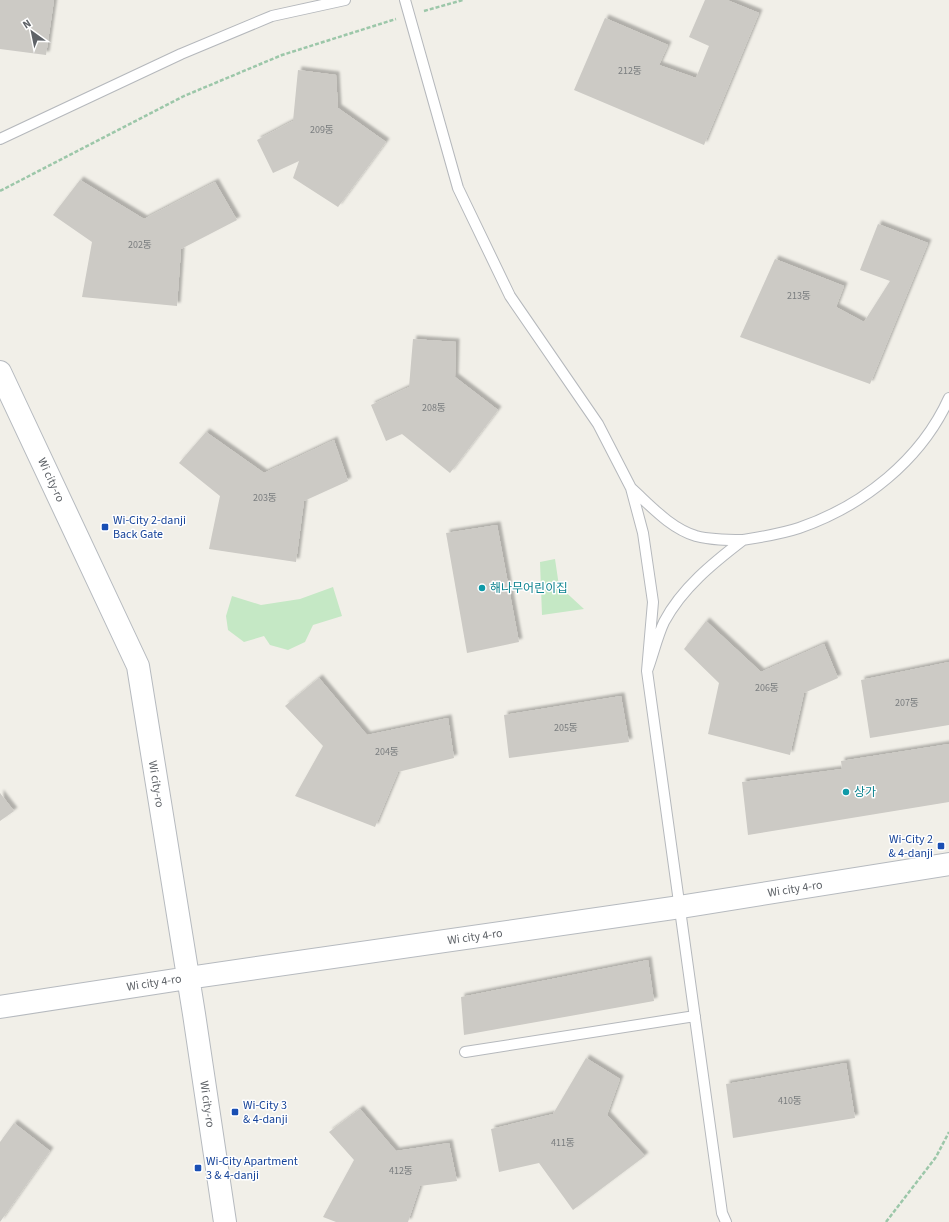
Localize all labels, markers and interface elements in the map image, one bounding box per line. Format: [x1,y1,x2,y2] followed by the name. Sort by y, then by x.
[12,12,52,52] north arrow
[20,16,34,32] text: N
[618,64,642,78] house number: 212동
[310,123,334,137] house number: 209동
[128,238,152,252] house number: 202동
[787,289,811,303] house number: 213동
[422,401,446,415] house number: 208동
[33,455,69,505] street label: Wi city-ro
[253,491,277,505] house number: 203동
[113,512,186,543] place label: Wi-City 2-danji Back Gate
[100,522,110,532] marker: Wi-City 2-danji Back Gate
[490,580,567,597] place label: 해나무어린이집
[477,583,487,593] marker: 해나무어린이집
[755,681,779,695] house number: 206동
[895,696,919,710] house number: 207동
[554,721,578,735] house number: 205동
[375,745,399,759] house number: 204동
[144,759,168,809] street label: Wi city-ro
[854,784,876,801] place label: 상가
[841,787,851,797] marker: 상가
[888,831,933,862] place label: Wi-City 2 & 4-danji
[936,841,946,851] marker: Wi-City 2 & 4-danji
[766,876,824,902] street label: Wi city 4-ro
[446,925,504,949] street label: Wi city 4-ro
[125,970,183,996] street label: Wi city 4-ro
[195,1079,219,1129] street label: Wi city-ro
[778,1094,802,1108] house number: 410동
[243,1097,288,1128] place label: Wi-City 3 & 4-danji
[230,1107,240,1117] marker: Wi-City 3 & 4-danji
[551,1136,575,1150] house number: 411동
[206,1153,298,1184] place label: Wi-City Apartment 3 & 4-danji
[193,1163,203,1173] marker: Wi-City Apartment 3 & 4-danji
[389,1164,413,1178] house number: 412동

